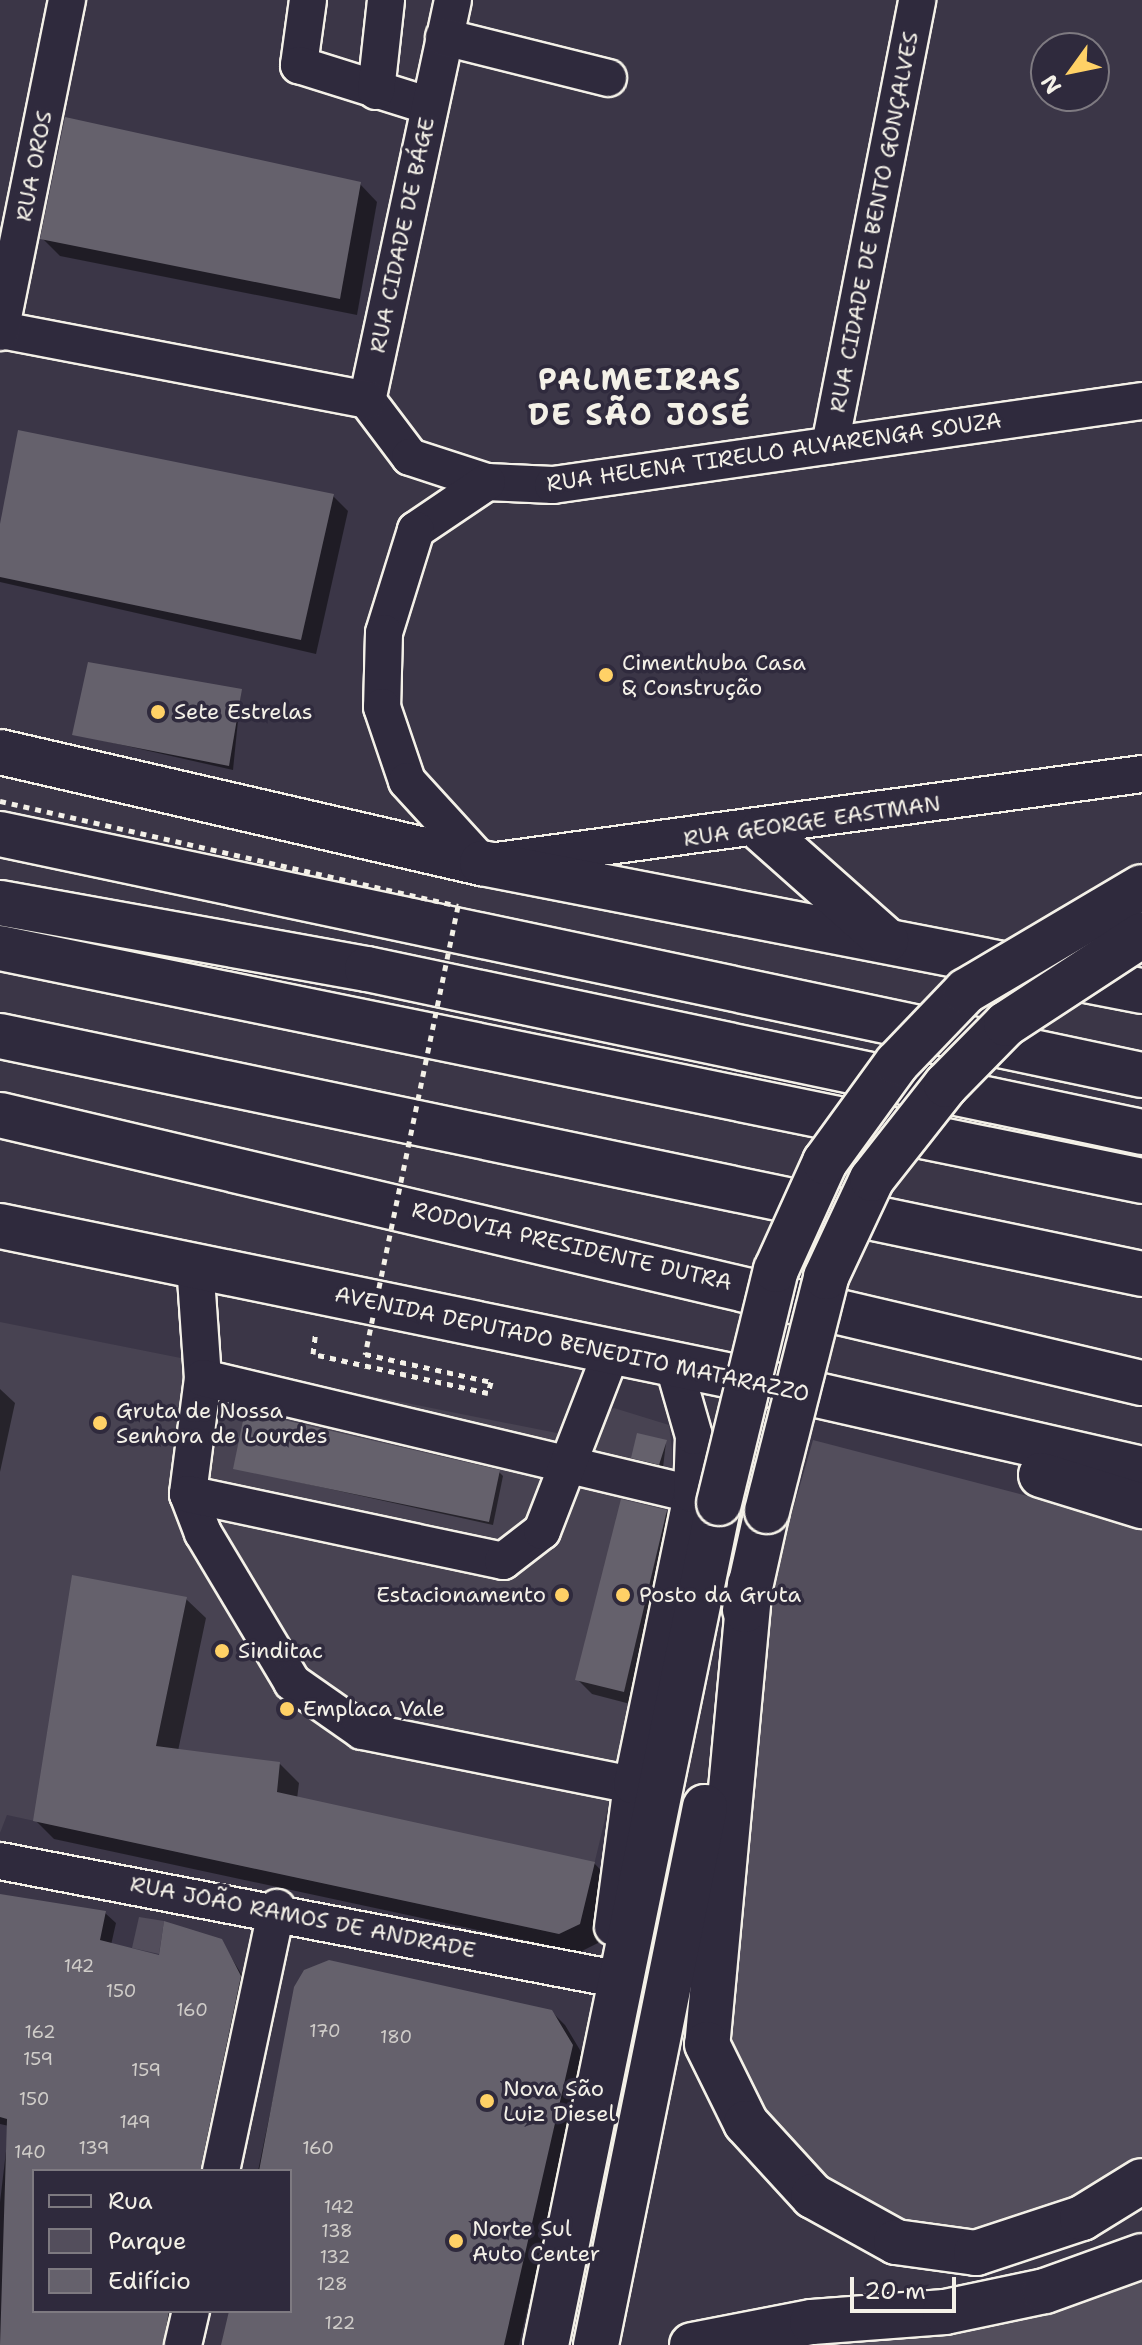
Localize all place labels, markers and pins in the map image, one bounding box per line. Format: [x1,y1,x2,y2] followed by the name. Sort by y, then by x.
[622,649,806,700] place label: Cimenthuba Casa & Construção
[597,666,615,684] marker: Cimenthuba Casa & Construção
[174,699,313,725] place label: Sete Estrelas
[149,703,167,721] marker: Sete Estrelas
[116,1397,328,1448] place label: Gruta de Nossa Senhora de Lourdes
[91,1414,109,1432] marker: Gruta de Nossa Senhora de Lourdes
[376,1582,546,1608] place label: Estacionamento
[639,1582,801,1608] place label: Posto da Gruta
[553,1586,571,1604] marker: Estacionamento
[614,1586,632,1604] marker: Posto da Gruta
[238,1638,323,1664] place label: Sinditac
[213,1642,231,1660] marker: Sinditac
[303,1696,445,1722] place label: Emplaca Vale
[278,1700,296,1718] marker: Emplaca Vale
[503,2075,615,2126] place label: Nova São Luiz Diesel
[478,2092,496,2110] marker: Nova São Luiz Diesel
[472,2215,600,2266] place label: Norte Sul Auto Center
[447,2232,465,2250] marker: Norte Sul Auto Center

